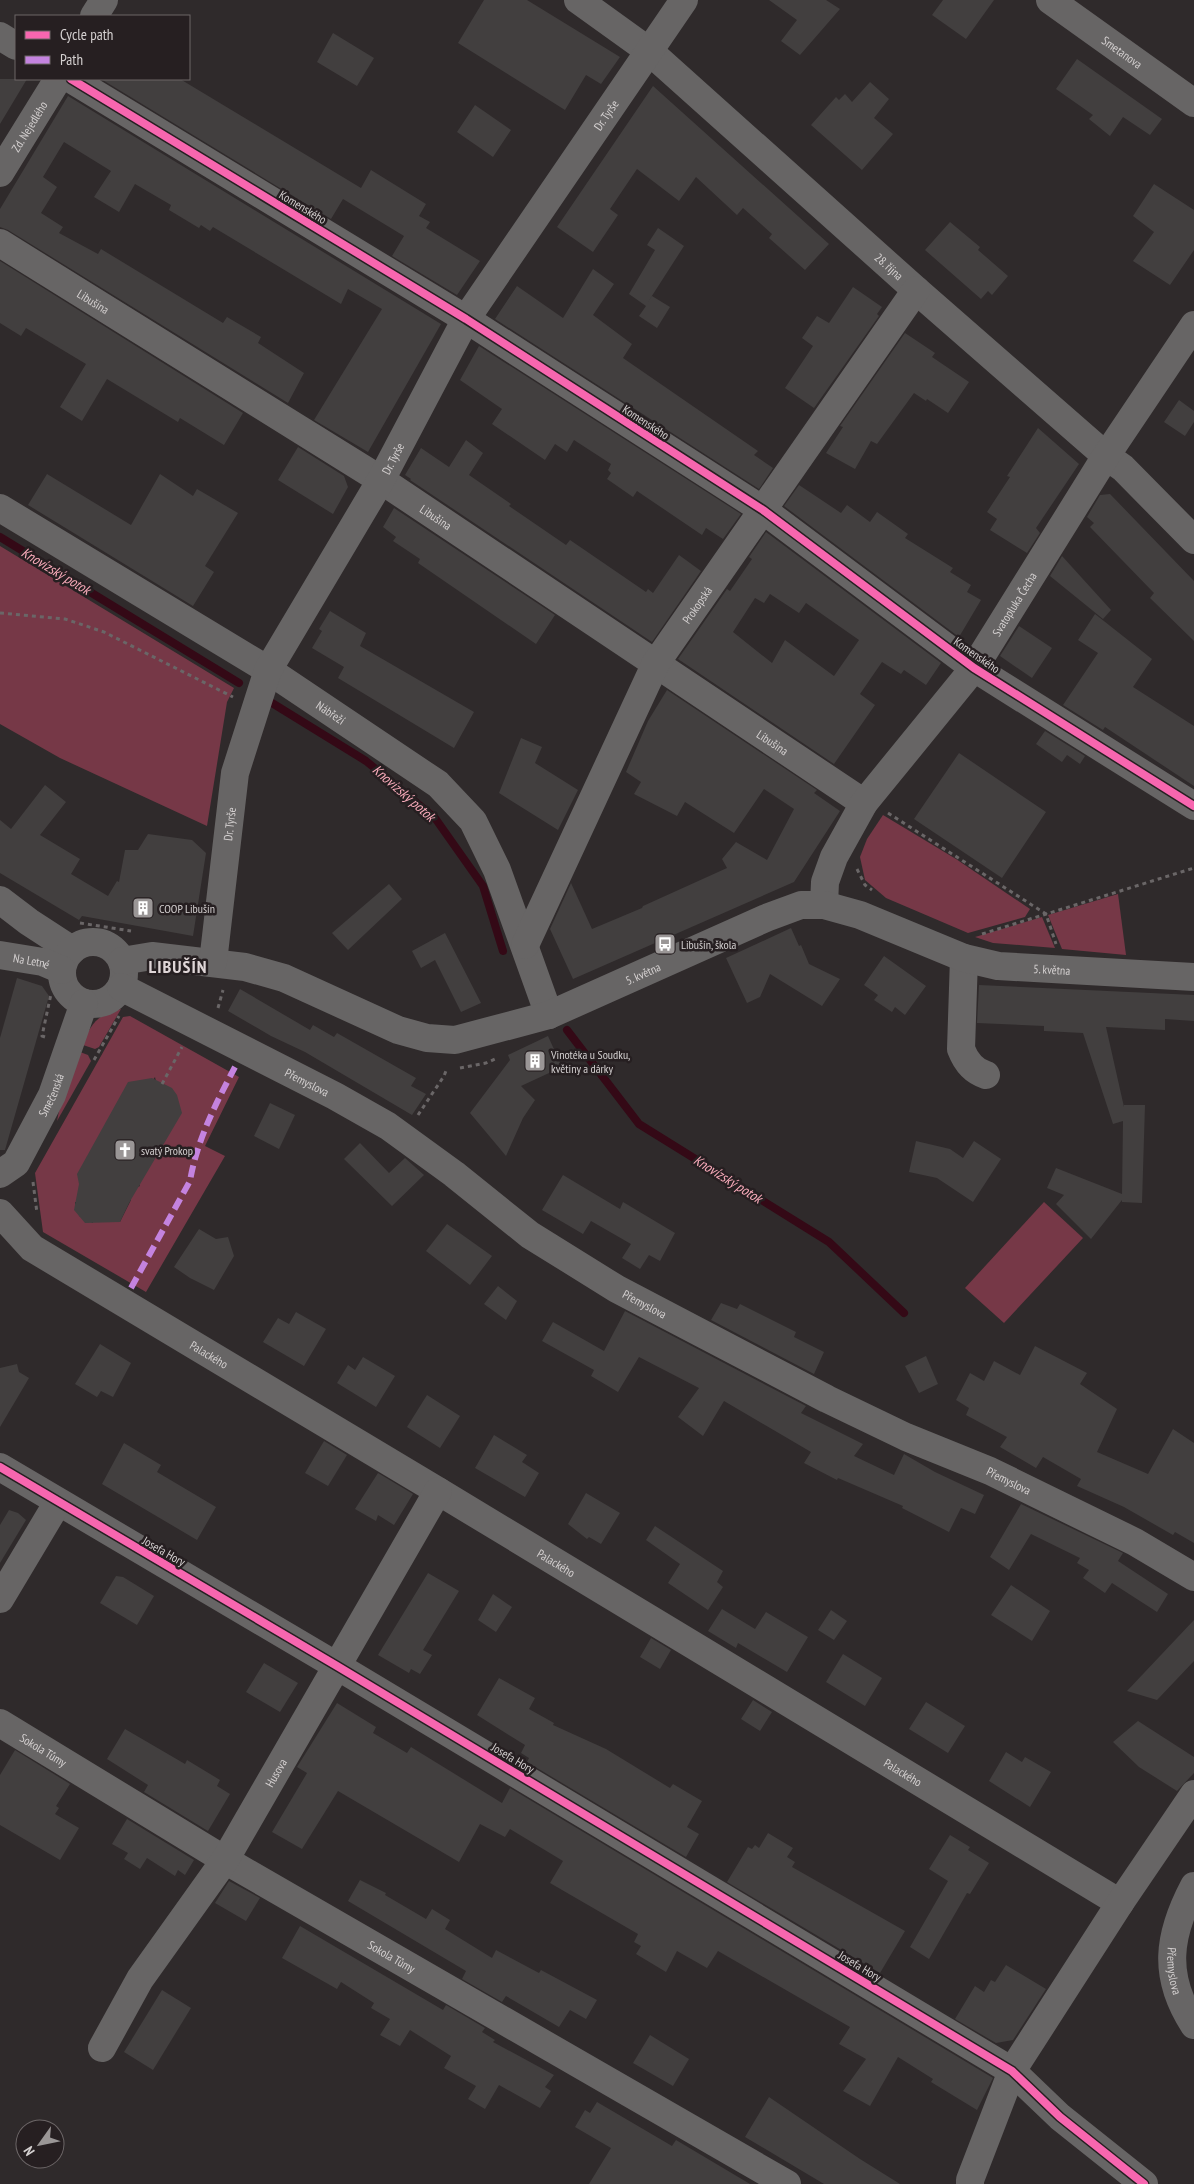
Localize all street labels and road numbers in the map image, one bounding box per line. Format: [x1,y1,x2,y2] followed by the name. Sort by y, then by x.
[1099,32,1146,71] street label: Smetanova
[590,97,621,133] street label: Dr. Tyrše
[8,98,50,154] street label: Zd. Nejedlého
[277,187,329,227] street label: Komenského
[872,249,907,283] street label: 28. října
[75,286,112,317] street label: Libušina
[620,401,672,443] street label: Komenského
[378,440,407,477] street label: Dr. Tyrše
[417,501,455,533] street label: Libušina
[988,569,1040,639] street label: Svatopluka Čecha
[678,583,715,626] street label: Prokopská
[951,634,1003,676] street label: Komenského
[314,697,349,727] street label: Nábřeží
[754,726,792,758] street label: Libušina
[220,806,238,841] street label: Dr. Tyrše
[12,950,52,972] street label: Na Letné
[623,959,663,987] street label: 5. května
[1033,960,1071,978] street label: 5. května
[283,1064,332,1099] street label: Přemyslova
[35,1071,67,1119] street label: Smečenská
[620,1286,670,1321] street label: Přemyslova
[187,1337,231,1371] street label: Palackého
[984,1463,1034,1498] street label: Přemyslova
[139,1532,188,1569] street label: Josefa Hory
[535,1545,578,1580] street label: Palackého
[17,1730,70,1770] street label: Sokola Tůmy
[488,1739,537,1777] street label: Josefa Hory
[881,1755,925,1789] street label: Palackého
[261,1756,290,1789] street label: Husova
[366,1937,419,1976] street label: Sokola Tůmy
[835,1947,884,1985] street label: Josefa Hory
[1165,1947,1186,1997] street label: Přemyslova

